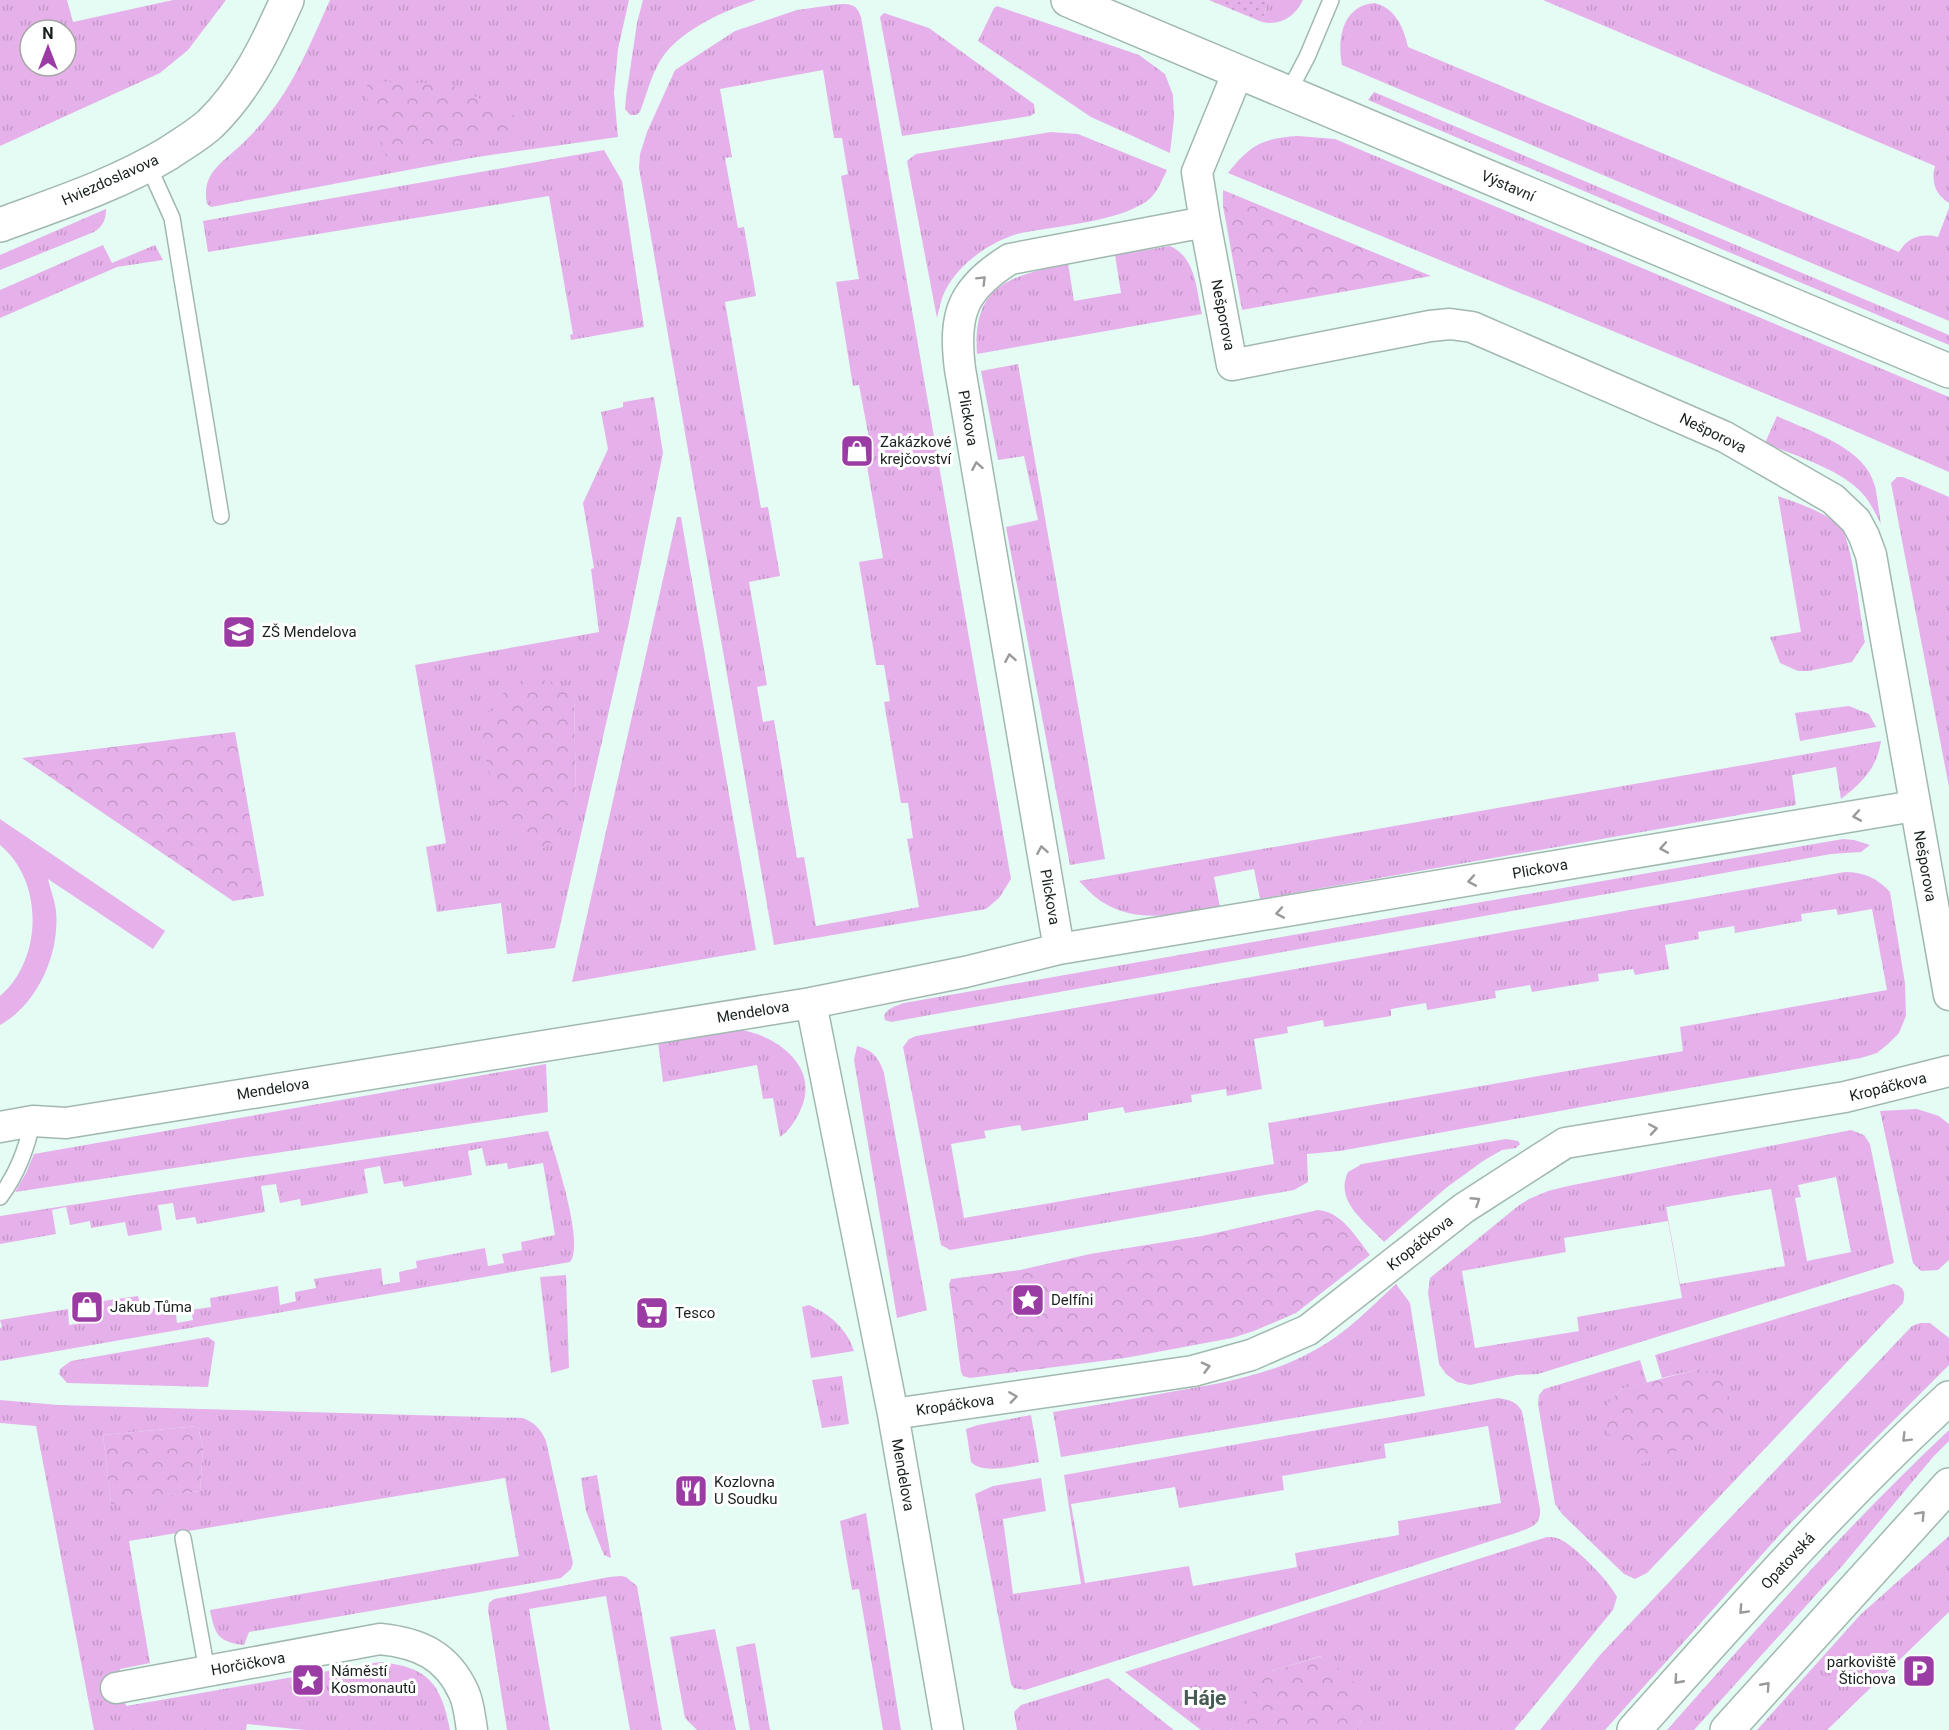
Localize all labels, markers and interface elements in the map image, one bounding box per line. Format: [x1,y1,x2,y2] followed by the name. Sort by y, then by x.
[18,18,78,78] north arrow
[42,24,54,43] text: N
[59,151,161,209] street label: Hviezdoslavova
[1478,167,1539,206] street label: Výstavní
[975,276,986,287] one-way arrow
[1207,278,1239,352] street label: Nešporova
[954,389,982,447] street label: Plickova
[1677,409,1749,457] street label: Nešporova
[839,433,875,469] shop icon: Zakázkové krejčovství
[880,433,953,468] place label: Zakázkové krejčovství
[971,461,983,470] one-way arrow
[221,614,257,650] school or university icon: ZŠ Mendelova
[262,623,357,641] place label: ZŠ Mendelova
[1004,653,1016,663] one-way arrow
[1852,809,1862,822] one-way arrow
[1910,829,1940,903] street label: Nešporova
[1660,842,1669,854] one-way arrow
[1036,845,1049,855] one-way arrow
[1511,855,1569,883] street label: Plickova
[1036,868,1064,926] street label: Plickova
[1467,874,1477,887] one-way arrow
[1275,907,1284,919] one-way arrow
[715,997,791,1027] street label: Mendelova
[1848,1069,1928,1105] street label: Kropáčkova
[235,1074,311,1104] street label: Mendelova
[1648,1123,1657,1135] one-way arrow
[1469,1197,1480,1208] one-way arrow
[1383,1212,1457,1274] street label: Kropáčkova
[1010,1282,1046,1318] place icon: Delfíni
[69,1289,105,1325] shop icon: Jakub Tůma
[1051,1291,1093,1309] place label: Delfíni
[634,1295,670,1331] supermarket icon: Tesco
[110,1298,192,1316] place label: Jakub Tůma
[675,1304,715,1322] place label: Tesco
[1201,1362,1211,1375] one-way arrow
[915,1391,995,1419] street label: Kropáčkova
[1008,1391,1018,1403] one-way arrow
[1903,1431,1914,1442] one-way arrow
[888,1437,918,1513] street label: Mendelova
[673,1473,709,1509] restaurant icon: Kozlovna U Soudku
[714,1473,778,1508] place label: Kozlovna U Soudku
[1914,1511,1925,1521] one-way arrow
[1757,1529,1819,1593] street label: Opatovská
[1739,1603,1750,1613] one-way arrow
[210,1649,286,1679] street label: Horčičkova
[1827,1653,1896,1688] place label: parkoviště Štichova
[1901,1653,1937,1689] parking icon: parkoviště Štichova
[290,1662,326,1698] place icon: Náměstí Kosmonautů
[331,1662,416,1697] place label: Náměstí Kosmonautů
[1674,1674,1685,1684] one-way arrow
[1759,1683,1770,1693] one-way arrow
[1184,1686,1226,1710] district label: Háje

